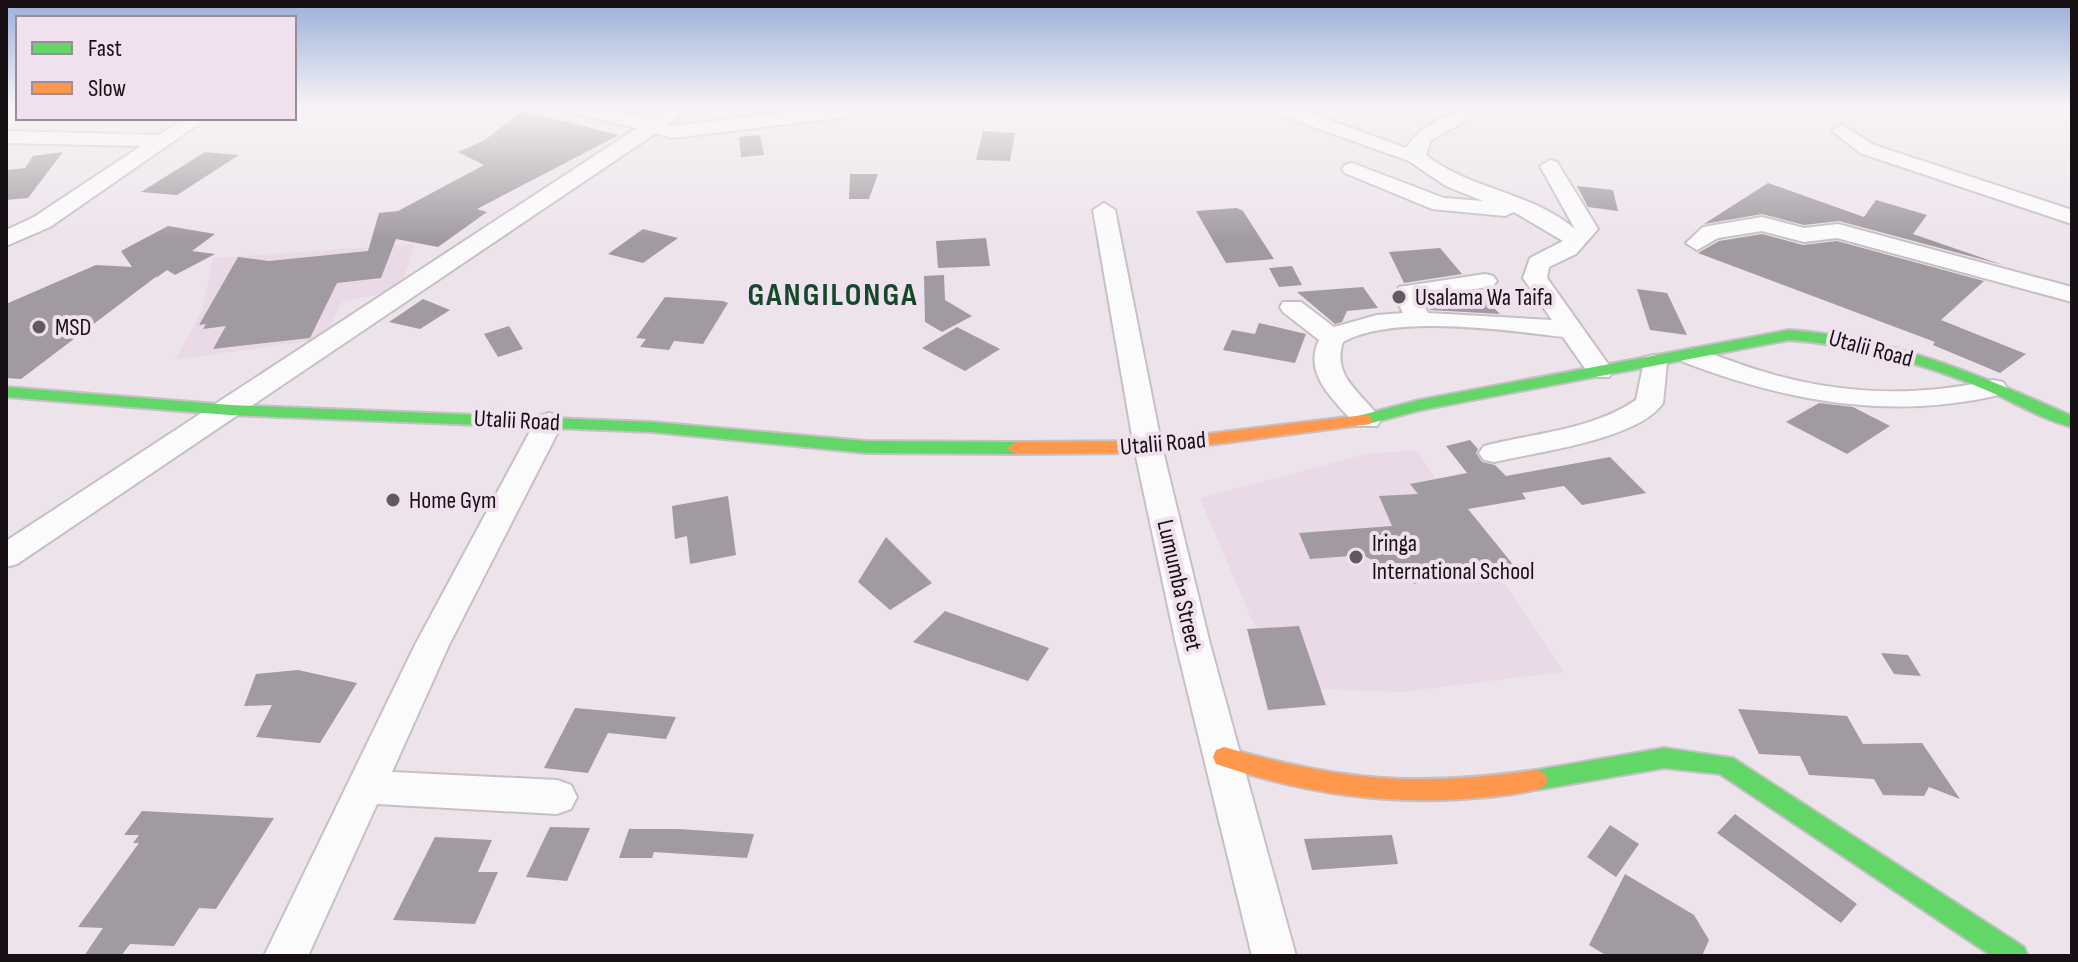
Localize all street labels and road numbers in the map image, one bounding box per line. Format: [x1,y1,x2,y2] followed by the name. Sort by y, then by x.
[1826,323,1916,374] street label: Utalii Road
[473,404,561,437] street label: Utalii Road
[1119,425,1207,462] street label: Utalii Road
[1150,517,1209,653] street label: Lumumba Street

